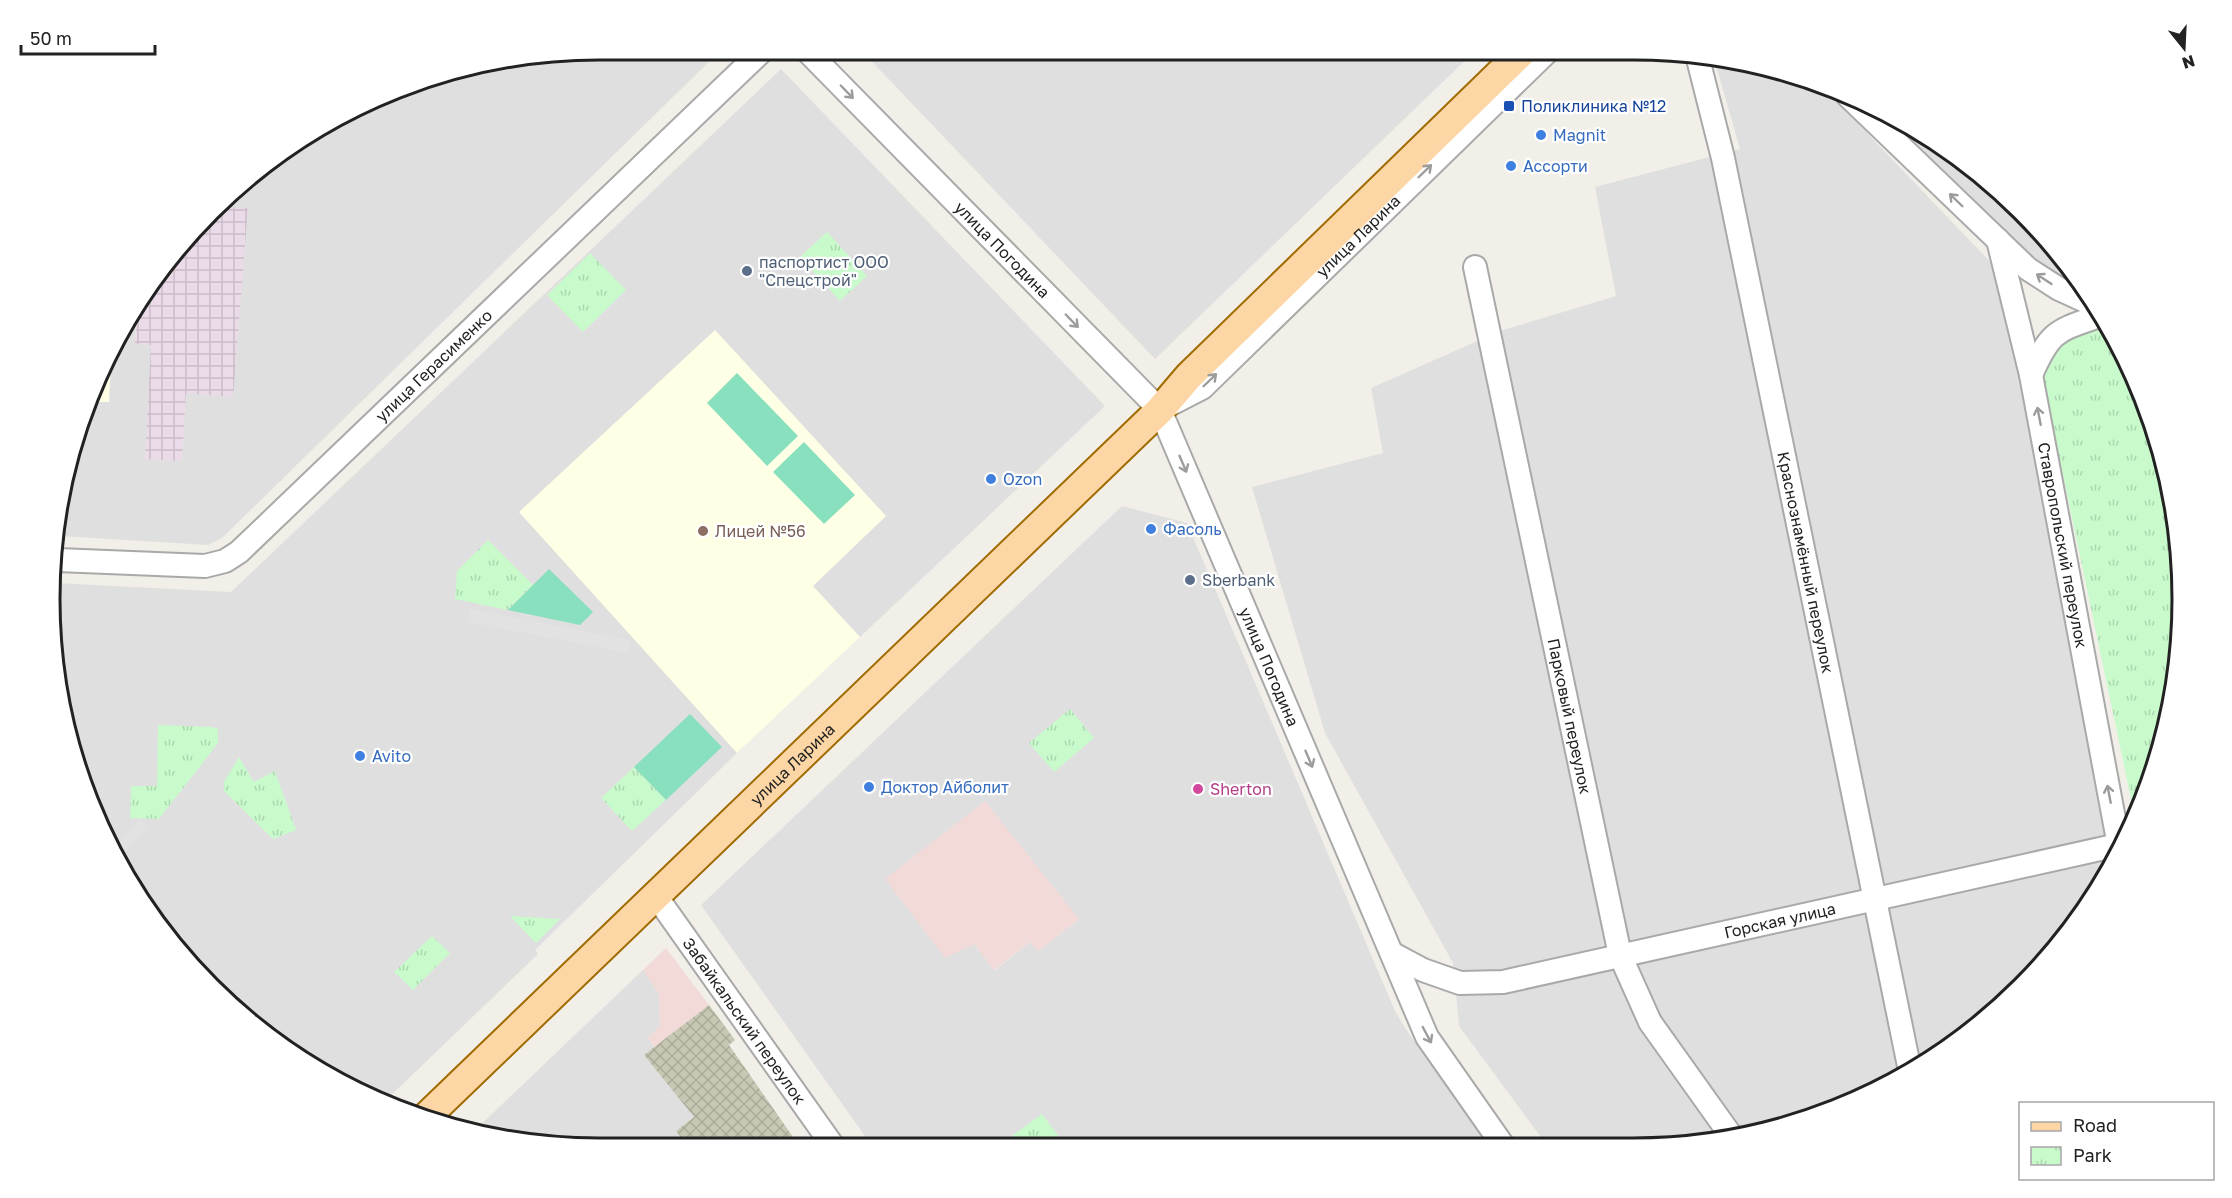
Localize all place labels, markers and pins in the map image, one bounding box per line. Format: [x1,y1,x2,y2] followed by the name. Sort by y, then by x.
[1521,96,1666,116] place label: Поликлиника №12
[1502,99,1516,113] marker: Поликлиника №12
[1553,125,1606,145] place label: Magnit
[1534,128,1548,142] marker: Magnit
[1523,156,1588,176] place label: Ассорти
[1504,159,1518,173] marker: Ассорти
[759,252,889,290] place label: паспортист ООО "Спецстрой"
[740,264,754,278] marker: паспортист ООО "Спецстрой"
[1003,469,1042,489] place label: Ozon
[984,472,998,486] marker: Ozon
[1163,519,1222,539] place label: Фасоль
[715,521,806,541] place label: Лицей №56
[1144,522,1158,536] marker: Фасоль
[696,524,710,538] marker: Лицей №56
[1202,570,1275,590] place label: Sberbank
[1183,573,1197,587] marker: Sberbank
[372,746,411,766] place label: Avito
[353,749,367,763] marker: Avito
[881,777,1009,797] place label: Доктор Айболит
[1210,779,1272,799] place label: Sherton
[862,780,876,794] marker: Доктор Айболит
[1191,782,1205,796] marker: Sherton

